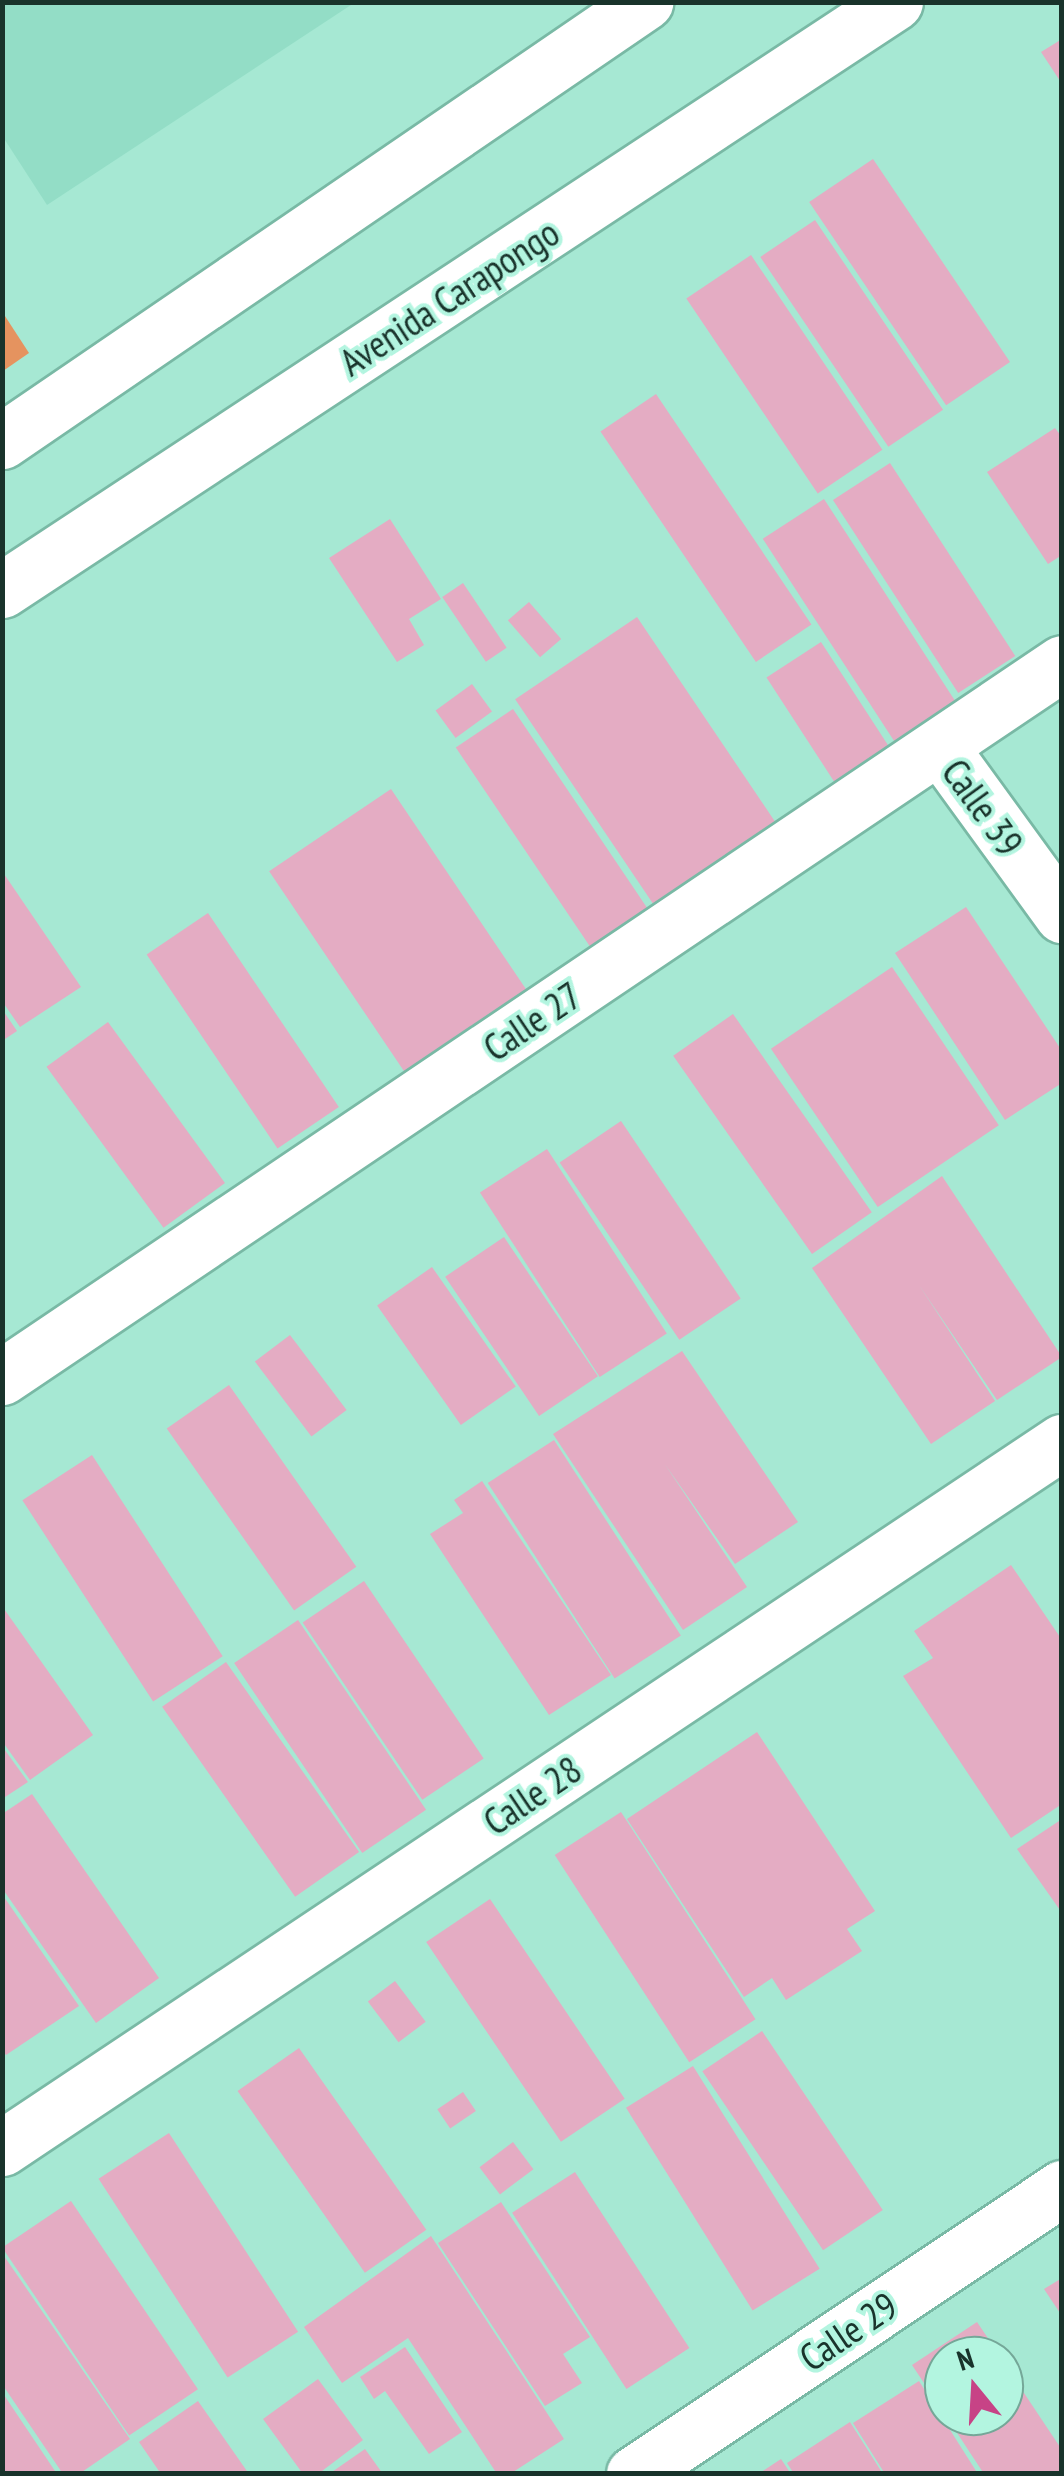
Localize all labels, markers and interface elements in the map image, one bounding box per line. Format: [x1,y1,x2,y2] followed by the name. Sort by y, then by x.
[331,209,567,385] street label: Avenida Carapongo
[933,750,1033,864] street label: Calle 39
[475,972,589,1070] street label: Calle 27
[475,1746,589,1844] street label: Calle 28
[791,2282,905,2380] street label: Calle 29
[924,2336,1024,2436] north arrow
[952,2339,978,2379] text: N

